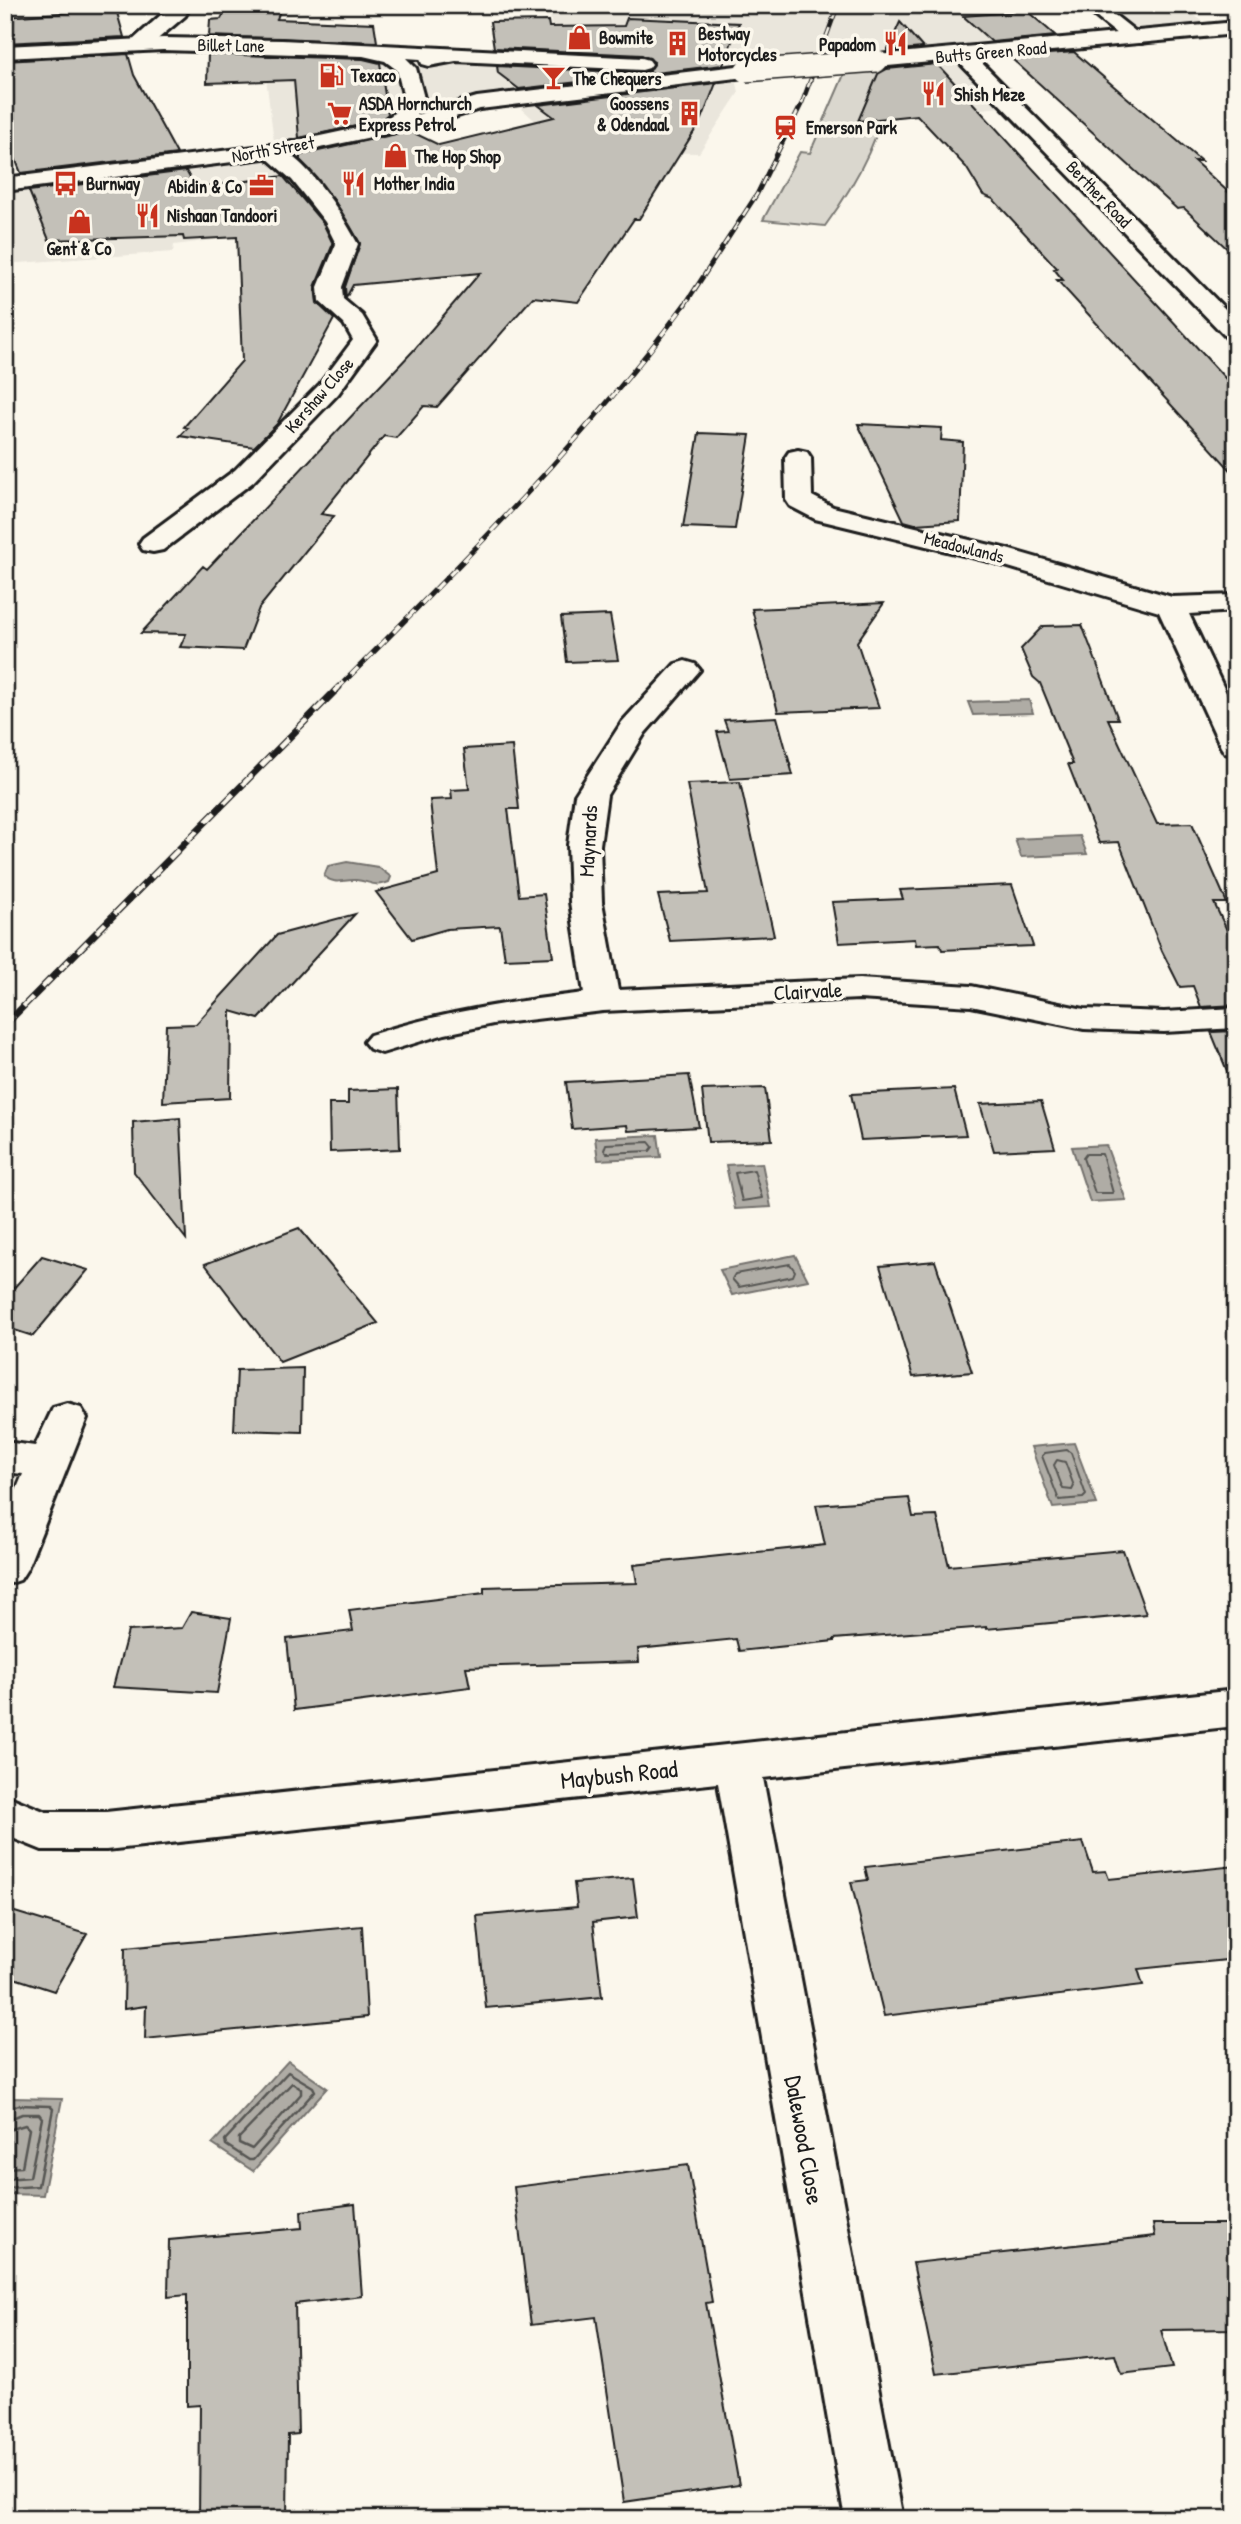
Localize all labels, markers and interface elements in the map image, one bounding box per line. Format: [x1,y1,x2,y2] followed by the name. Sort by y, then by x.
[698,21,777,68] place label: Bestway Motorcycles
[565,23,593,51] shop icon: Bowmite
[599,25,654,50] place label: Bowmite
[664,29,692,57] building icon: Bestway Motorcycles
[882,30,910,58] restaurant icon: Papadom
[197,32,265,58] street label: Billet Lane
[819,32,876,58] place label: Papadom
[934,35,1048,69] street label: Butts Green Road
[317,61,345,89] fuel station icon: Texaco
[350,63,397,88] place label: Texaco
[539,64,567,92] bar icon: The Chequers
[572,66,662,92] place label: The Chequers
[920,80,948,108] restaurant icon: Shish Meze
[954,82,1026,107] place label: Shish Meze
[359,91,472,138] place label: ASDA Hornchurch Express Petrol
[597,91,670,137] place label: Goossens & Odendaal
[325,99,353,127] supermarket icon: ASDA Hornchurch Express Petrol
[675,99,703,127] building icon: Goossens & Odendaal
[772,113,800,141] station icon: Emerson Park
[806,115,897,140] place label: Emerson Park
[230,129,317,169] street label: North Street
[381,142,409,170] shop icon: The Hop Shop
[414,144,501,170] place label: The Hop Shop
[1061,155,1137,233] street label: Berther Road
[52,169,80,197] bus stop icon: Burnway
[340,169,368,197] restaurant icon: Mother India
[86,171,141,197] place label: Burnway
[374,171,455,196] place label: Mother India
[248,172,276,200] office icon: Abidin & Co
[168,174,243,199] place label: Abidin & Co
[133,201,161,229] restaurant icon: Nishaan Tandoori
[167,203,278,228] place label: Nishaan Tandoori
[65,207,93,235] shop icon: Gent & Co
[46,236,112,261] place label: Gent & Co
[279,352,359,438] street label: Kershaw Close
[921,525,1007,569] street label: Meadowlands
[572,804,604,878] street label: Maynards
[773,975,843,1007] street label: Clairvale
[559,1752,679,1796] street label: Maybush Road
[778,2073,832,2207] street label: Dalewood Close

